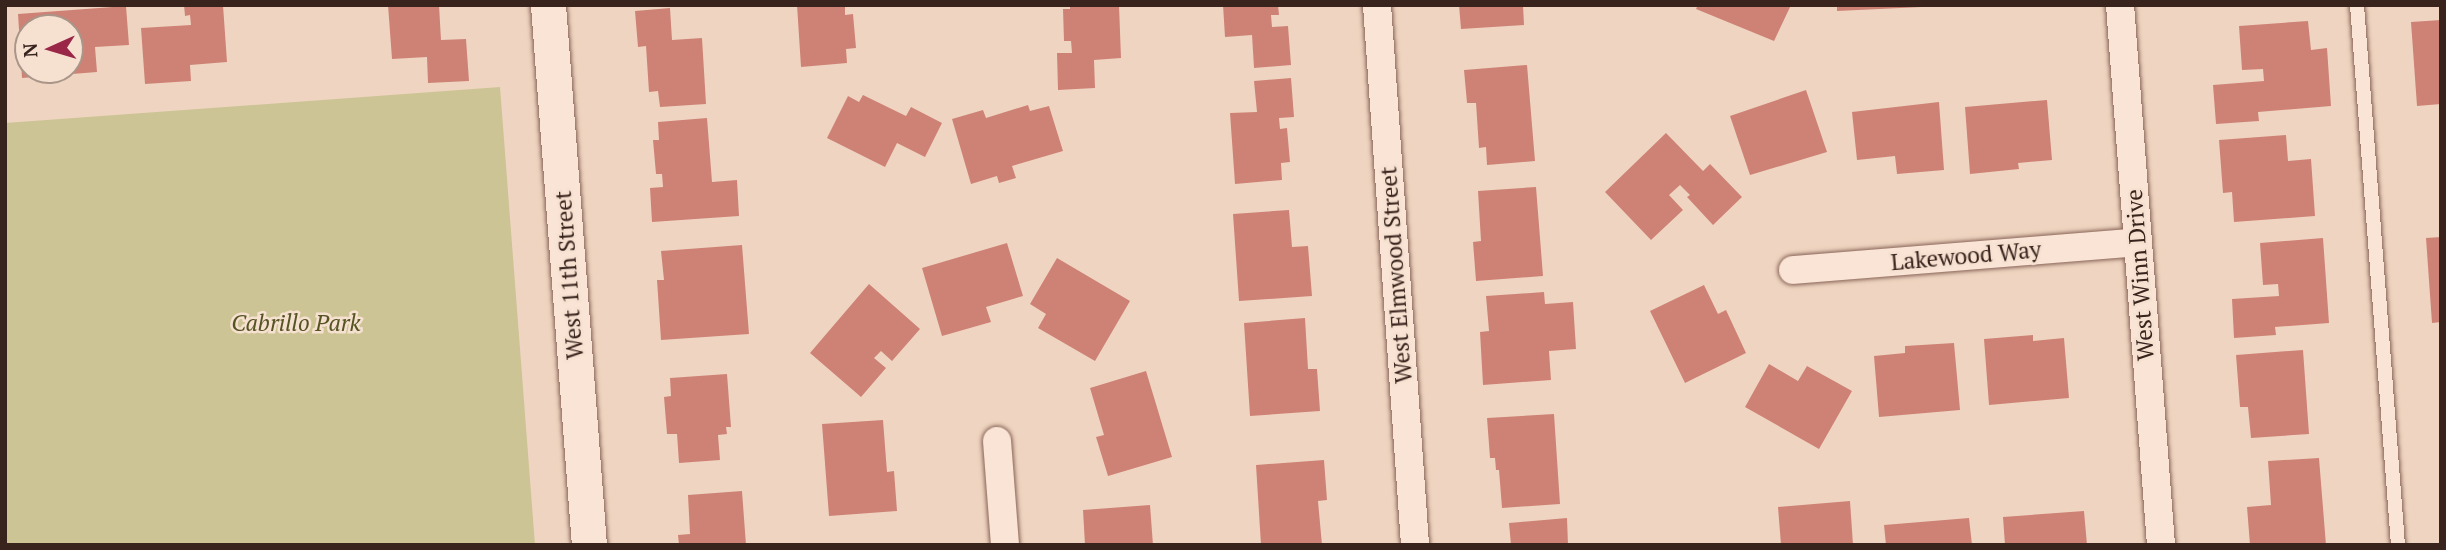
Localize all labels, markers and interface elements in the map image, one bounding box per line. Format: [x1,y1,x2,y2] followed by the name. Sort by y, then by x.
[14,14,84,84] north arrow
[17,42,43,58] text: N
[1375,166,1417,384] street label: West Elmwood Street
[2120,188,2160,362] street label: West Winn Drive
[549,190,589,360] street label: West 11th Street
[1890,236,2042,276] street label: Lakewood Way
[231,309,361,337] park label: Cabrillo Park

